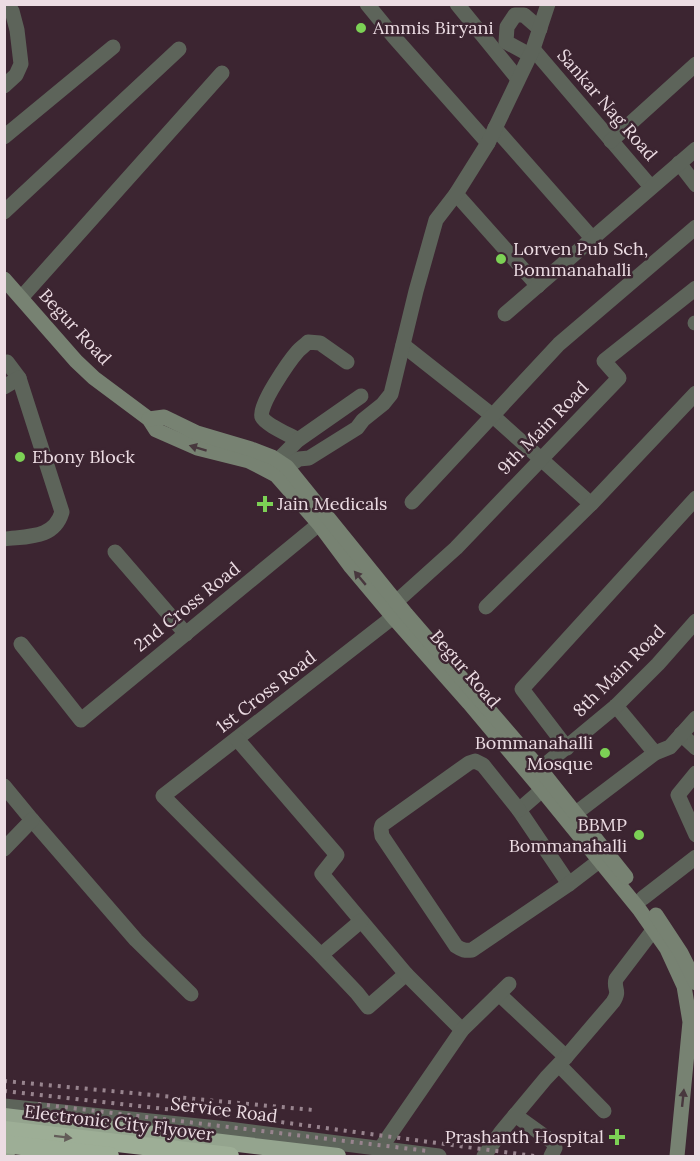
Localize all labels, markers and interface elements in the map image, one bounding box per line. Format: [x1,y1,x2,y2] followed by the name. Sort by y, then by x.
[372,16,494,39] place label: Ammis Biryani
[354,21,368,35] marker: Ammis Biryani
[552,44,663,166] street label: Sankar Nag Road
[513,237,648,281] place label: Lorven Pub Sch, Bommanahalli
[494,252,508,266] marker: Lorven Pub Sch, Bommanahalli
[34,284,117,370] street label: Begur Road
[492,376,593,479] street label: 9th Main Road
[189,443,207,452] one-way arrow
[32,445,135,468] place label: Ebony Block
[13,450,27,464] marker: Ebony Block
[276,492,387,515] place label: Jain Medicals
[258,497,272,511] marker: Jain Medicals
[129,557,245,656] street label: 2nd Cross Road
[354,570,367,585] one-way arrow
[568,620,670,722] street label: 8th Main Road
[425,625,506,713] street label: Begur Road
[211,645,320,738] street label: 1st Cross Road
[475,731,593,775] place label: Bommanahalli Mosque
[598,746,612,760] marker: Bommanahalli Mosque
[509,813,627,857] place label: BBMP Bommanahalli
[632,828,646,842] marker: BBMP Bommanahalli
[678,1089,688,1108] one-way arrow
[169,1092,279,1128] street label: Service Road
[23,1099,215,1146] street label: Electronic City Flyover
[445,1125,604,1148] place label: Prashanth Hospital
[608,1128,626,1146] marker: Prashanth Hospital
[53,1132,72,1142] one-way arrow

